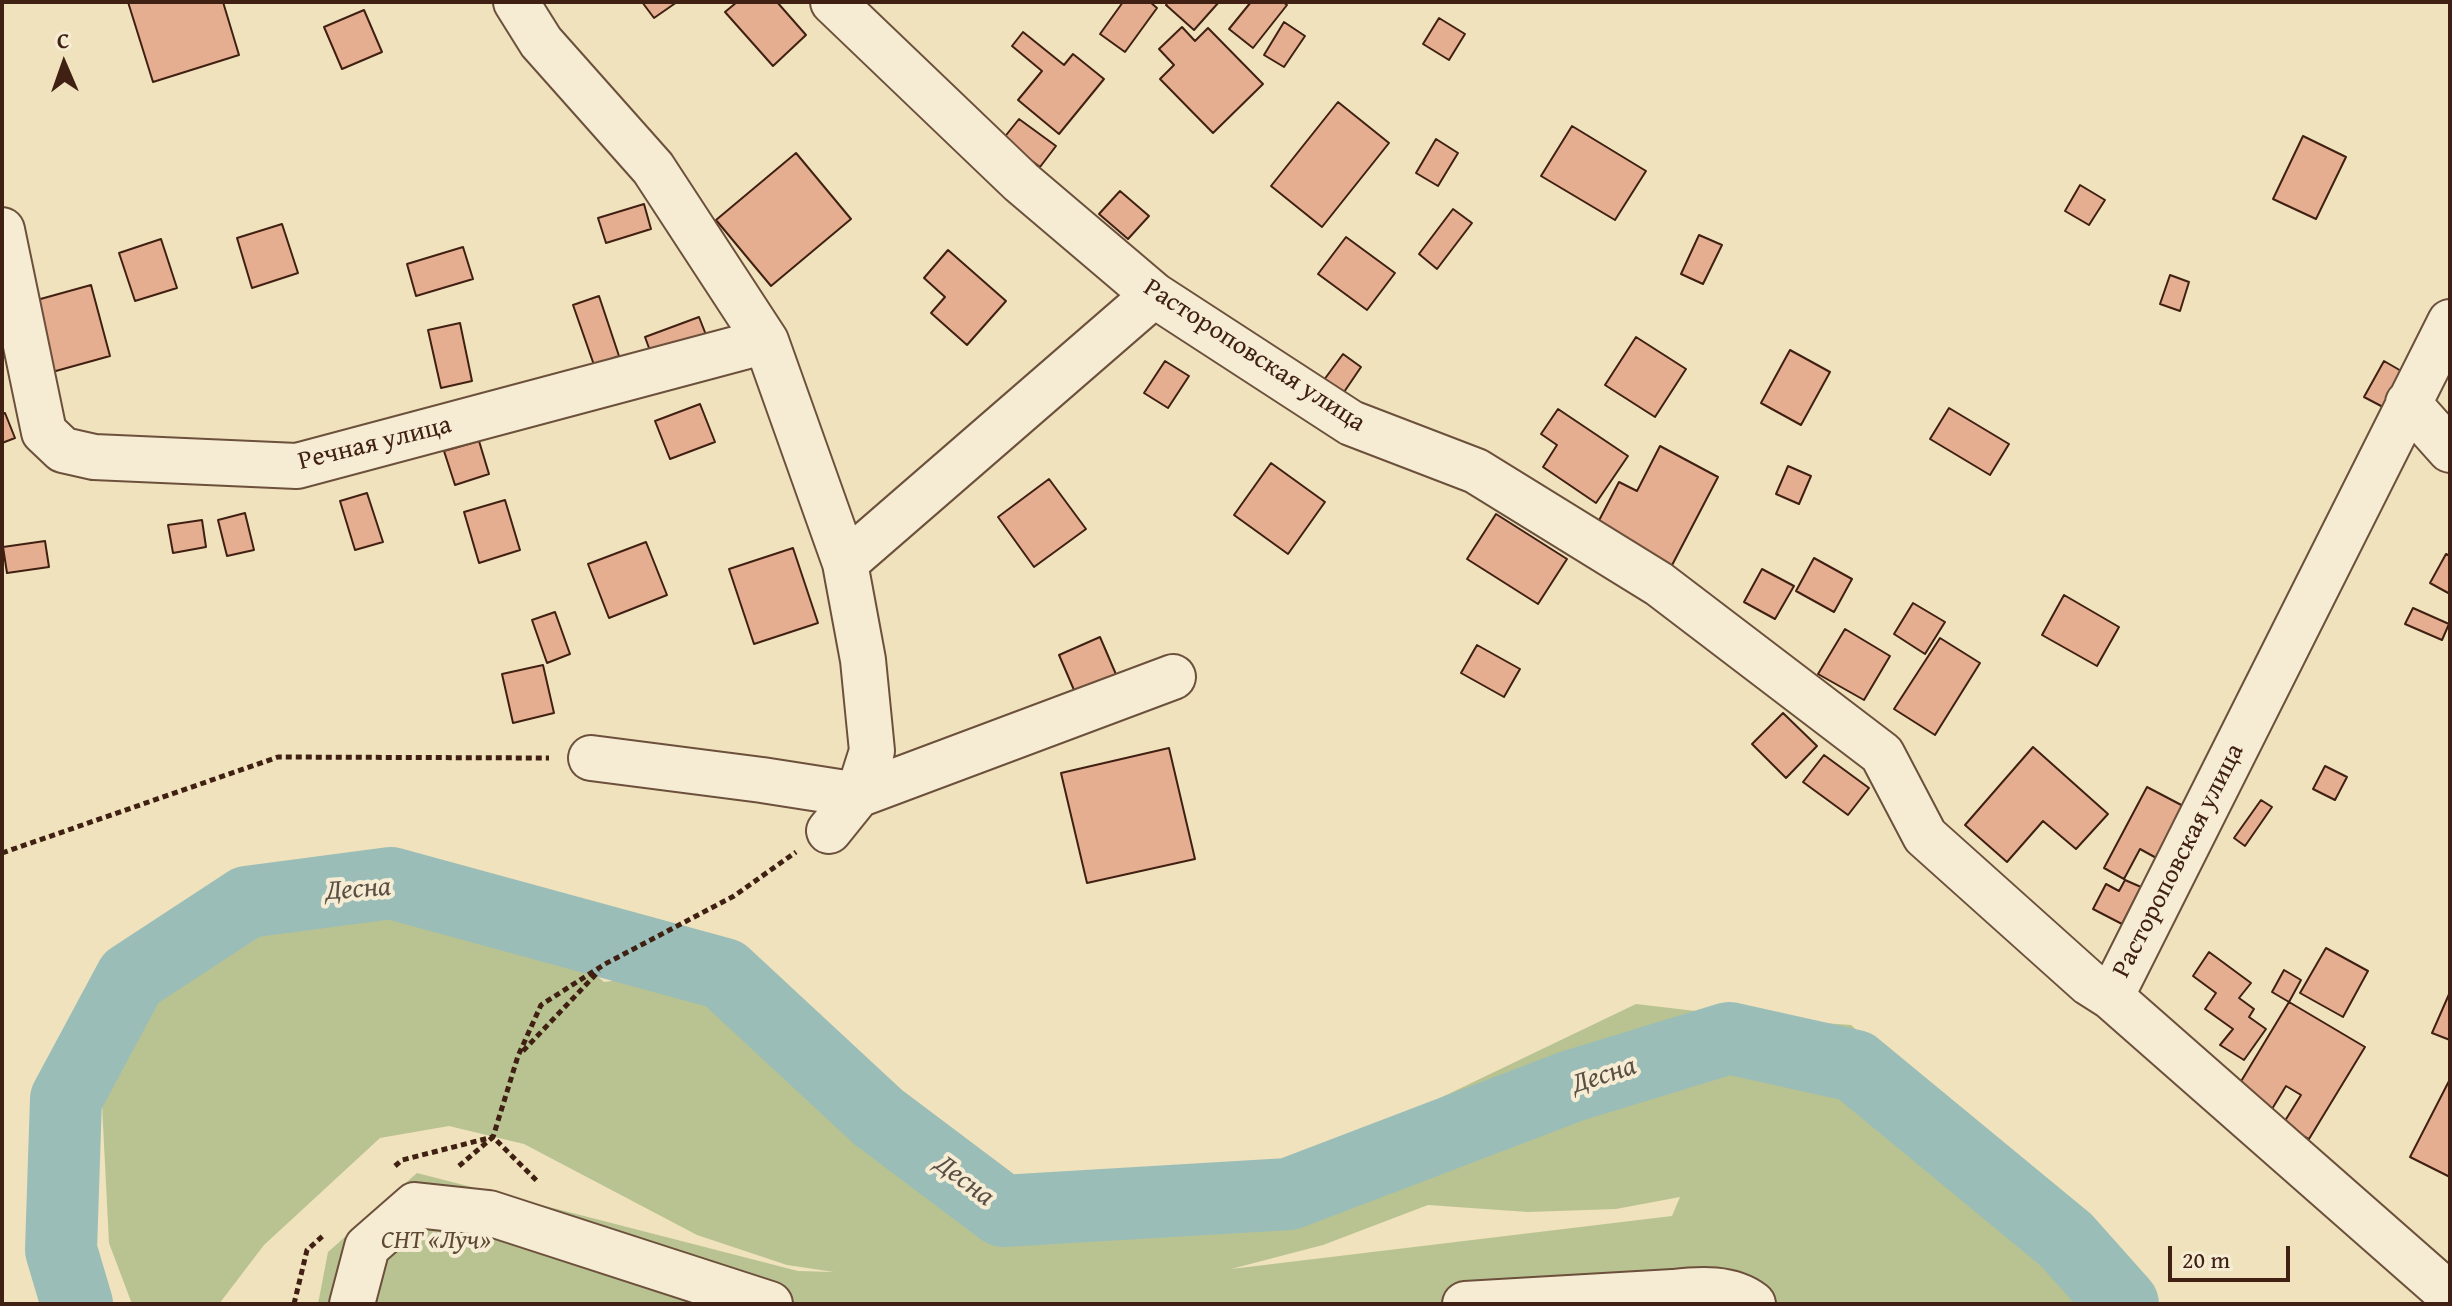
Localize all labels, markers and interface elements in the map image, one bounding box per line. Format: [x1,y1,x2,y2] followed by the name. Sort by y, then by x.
[24,24,104,104] north arrow
[56,24,70,56] text: С
[1137,273,1371,439] street label: Растороповская улица
[295,410,455,478] street label: Речная улица
[2106,739,2252,983] street label: Растороповская улица
[324,871,392,909] water label: Десна
[1568,1050,1640,1102] water label: Десна
[928,1148,1000,1214] water label: Десна
[381,1225,491,1257] park label: СНТ «Луч»
[2172,1230,2294,1280] scale bar
[2182,1242,2230,1277] text: 20 m

